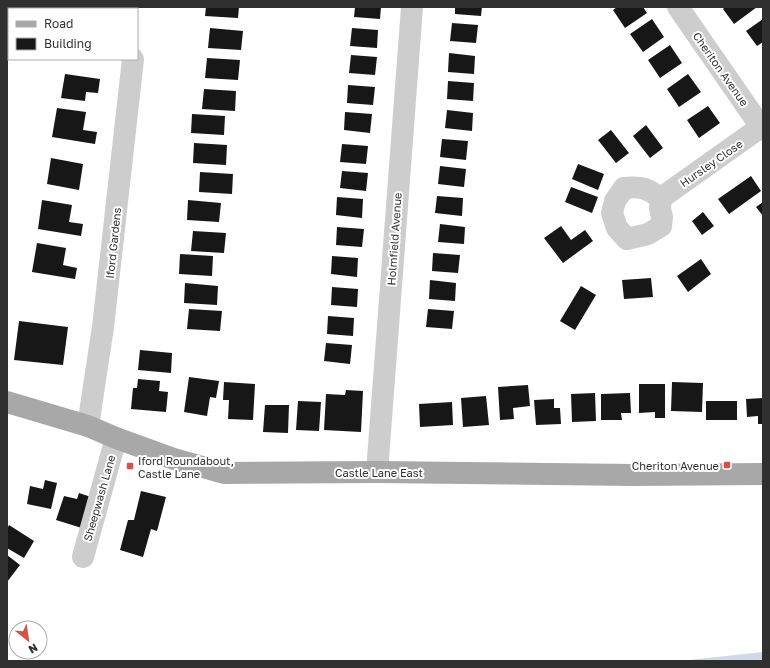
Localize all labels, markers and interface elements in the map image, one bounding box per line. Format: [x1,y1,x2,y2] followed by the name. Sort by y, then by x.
[8,8,138,60] legend
[44,16,73,31] text: Road
[691,30,751,108] street label: Cheriton Avenue
[44,36,92,51] text: Building
[677,137,745,189] street label: Hursley Close
[384,192,404,286] street label: Holmfield Avenue
[103,207,123,279] street label: Iford Gardens
[80,453,118,543] street label: Sheepwash Lane
[138,454,234,480] place label: Iford Roundabout, Castle Lane
[632,459,719,472] place label: Cheriton Avenue
[722,460,732,470] marker: Cheriton Avenue
[125,461,135,471] marker: Iford Roundabout, Castle Lane
[335,466,423,479] street label: Castle Lane East
[8,620,48,660] north arrow
[26,641,40,657] text: N

